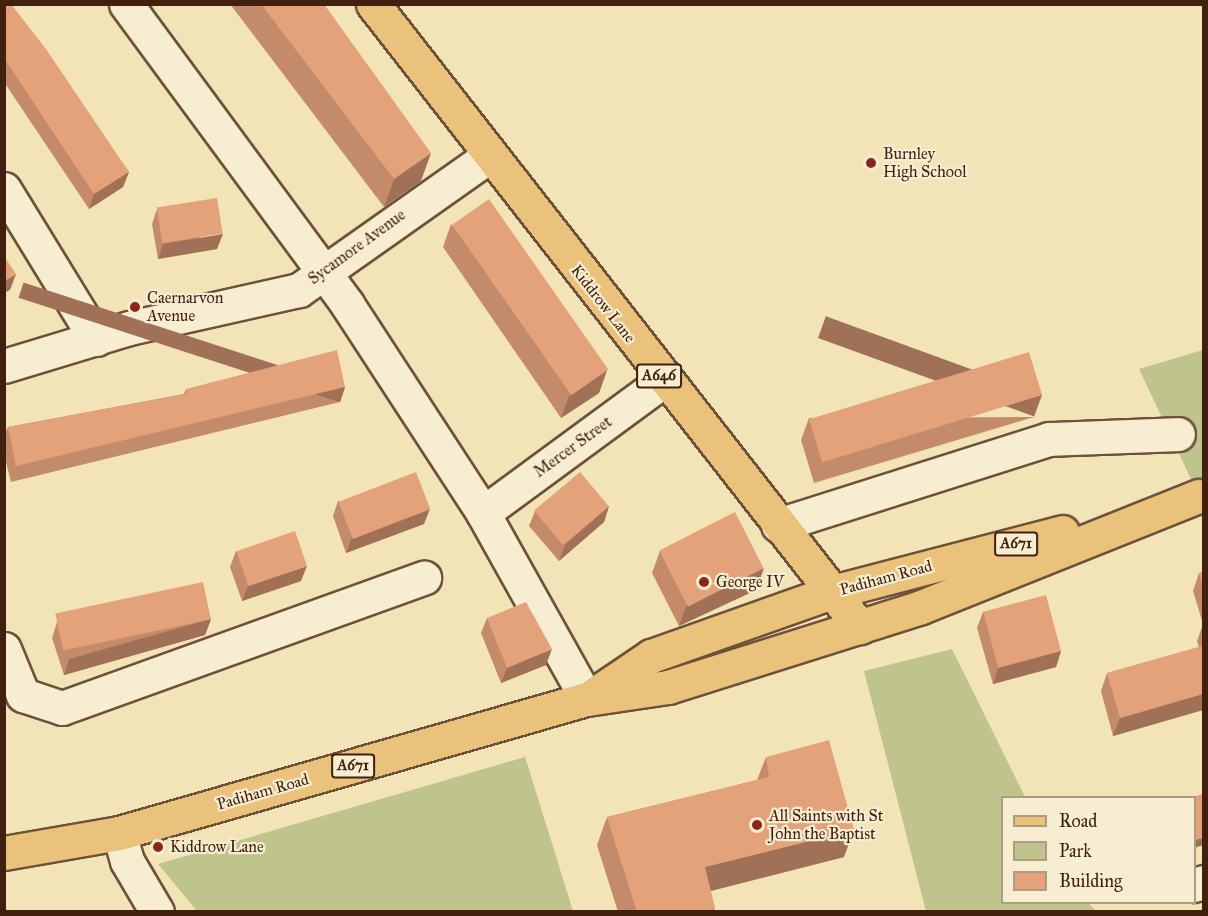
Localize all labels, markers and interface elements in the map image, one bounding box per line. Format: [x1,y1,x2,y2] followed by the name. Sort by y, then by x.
[883,144,966,182] place label: Burnley High School
[864,156,878,170] marker: Burnley High School
[305,205,409,289] street label: Sycamore Avenue
[567,261,639,347] street label: Kiddrow Lane
[147,288,223,326] place label: Caernarvon Avenue
[128,300,142,314] marker: Caernarvon Avenue
[635,364,683,388] road number: A646
[530,412,616,482] street label: Mercer Street
[994,532,1038,556] road number: A671
[838,556,934,600] street label: Padiham Road
[716,572,784,592] place label: George IV
[697,575,711,589] marker: George IV
[330,754,376,778] road number: A671
[215,770,311,814] street label: Padiham Road
[1001,796,1196,904] legend
[769,806,883,844] place label: All Saints with St John the Baptist
[1059,810,1097,832] text: Road
[750,818,764,832] marker: All Saints with St John the Baptist
[170,837,264,857] place label: Kiddrow Lane
[151,840,165,854] marker: Kiddrow Lane
[1059,840,1092,862] text: Park
[1059,870,1122,892] text: Building

